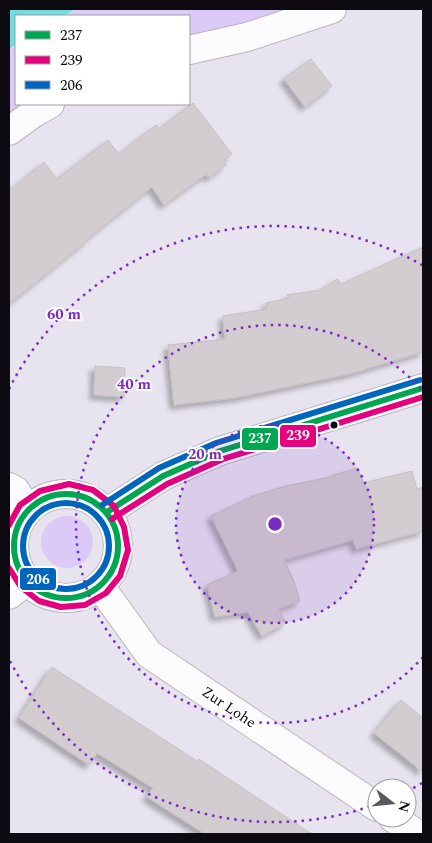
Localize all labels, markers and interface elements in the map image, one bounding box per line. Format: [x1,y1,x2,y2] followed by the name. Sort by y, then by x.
[15,15,190,105] legend
[60,24,83,47] text: 237
[60,49,83,72] text: 239
[60,74,83,97] text: 206
[47,303,82,326] text: 60 m
[117,373,152,396] text: 40 m
[329,420,339,430] unlabelled marker
[279,424,317,448] line badge: 239
[286,425,310,446] text: 239
[241,427,279,451] line badge: 237
[248,428,272,449] text: 237
[188,443,223,466] text: 20 m
[266,515,284,533] centre of rings
[19,567,57,591] line badge: 206
[26,569,50,590] text: 206
[197,681,261,734] street label: Zur Lohe
[367,778,417,828] north arrow
[392,798,416,815] text: N

